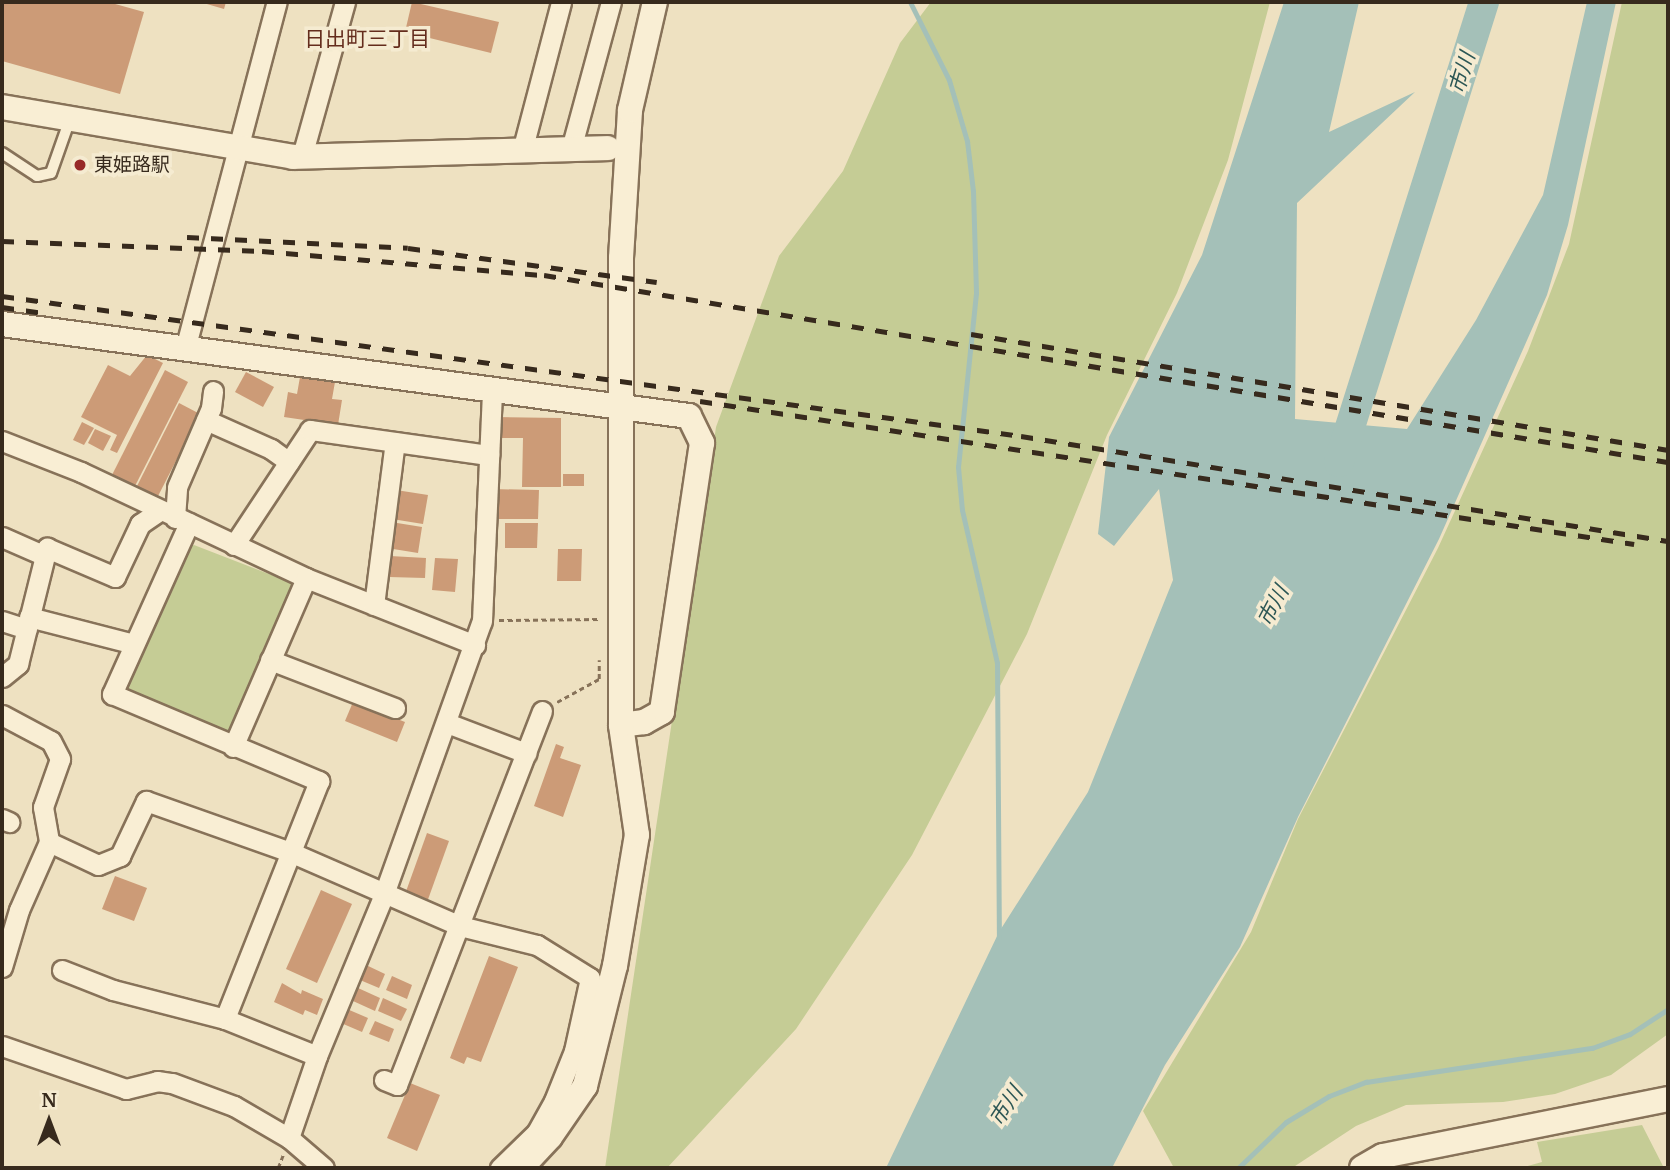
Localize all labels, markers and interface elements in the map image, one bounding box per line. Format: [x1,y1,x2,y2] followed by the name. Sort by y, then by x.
[304,26,430,52] district label: 日出町三丁目
[1444,49,1480,97] water label: 市川
[94,154,170,176] place label: 東姫路駅
[72,157,88,173] marker: 東姫路駅
[1252,582,1294,630] water label: 市川
[984,1082,1028,1130] water label: 市川
[14,1086,84,1156] north arrow
[41,1088,57,1112] text: N

